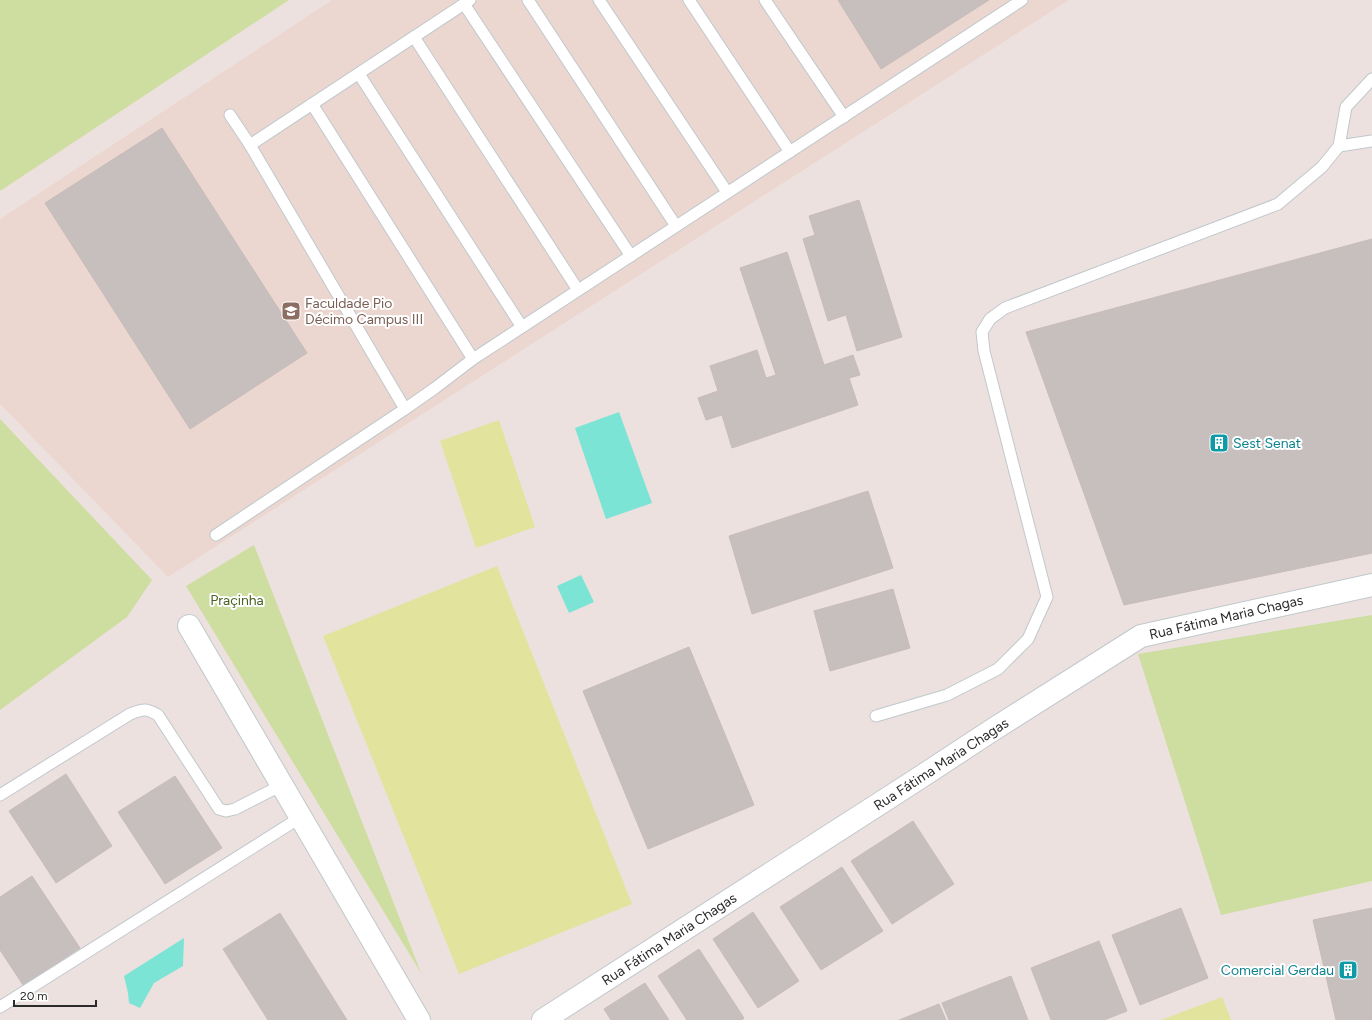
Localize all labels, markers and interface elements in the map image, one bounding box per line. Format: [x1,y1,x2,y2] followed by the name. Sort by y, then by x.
[305,295,423,328] place label: Faculdade Pio Décimo Campus III
[280,300,302,322] school or university icon: Faculdade Pio Décimo Campus III
[1208,432,1230,454] building icon: Sest Senat
[1233,435,1301,452] place label: Sest Senat
[210,592,264,609] park label: Praçinha
[1148,592,1305,643] street label: Rua Fátima Maria Chagas
[871,714,1012,814] street label: Rua Fátima Maria Chagas
[599,889,740,989] street label: Rua Fátima Maria Chagas
[1337,959,1359,981] building icon: Comercial Gerdau
[1221,962,1334,979] place label: Comercial Gerdau
[14,982,96,1008] scale bar
[20,989,48,1003] text: 20 m

